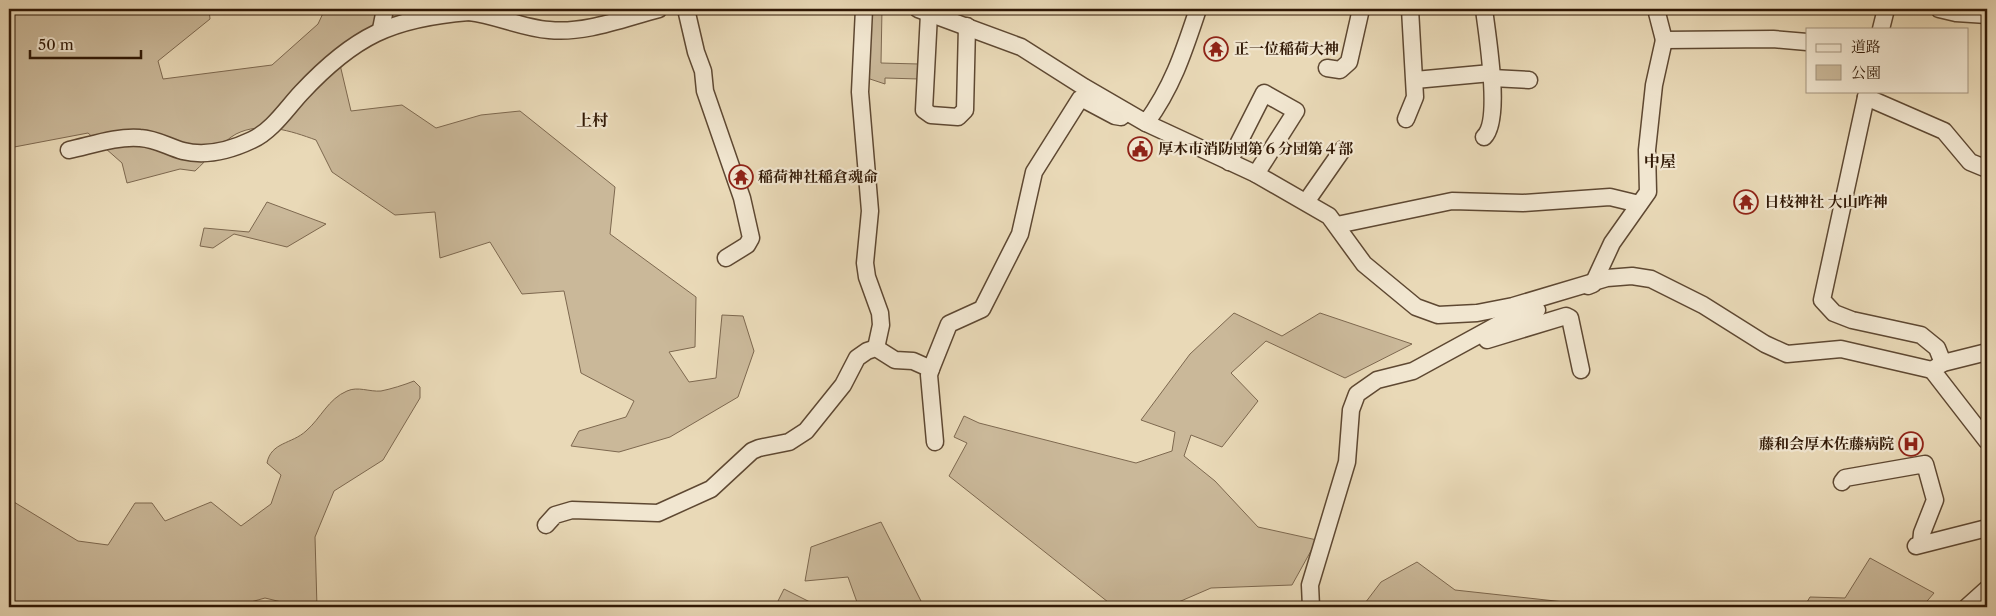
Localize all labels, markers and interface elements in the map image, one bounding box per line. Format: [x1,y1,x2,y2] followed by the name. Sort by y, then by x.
[30,28,141,60] scale bar
[1806,28,1968,92] legend
[38,35,74,54] text: 50 m
[1203,36,1229,62] temple icon: 正一位稲荷大神
[1851,37,1881,56] text: 道路
[1234,39,1339,58] place label: 正一位稲荷大神
[1851,63,1881,82] text: 公園
[576,110,608,130] district label: 上村
[1127,136,1153,162] public building icon: 厚木市消防団第６分団第４部
[1158,139,1354,158] place label: 厚木市消防団第６分団第４部
[1644,151,1676,171] district label: 中屋
[728,164,754,190] temple icon: 稲荷神社稲倉魂命
[758,167,878,186] place label: 稲荷神社稲倉魂命
[1733,189,1759,215] temple icon: 日枝神社 大山咋神
[1764,192,1888,211] place label: 日枝神社 大山咋神
[1898,431,1924,457] hospital icon: 藤和会厚木佐藤病院
[1759,434,1894,453] place label: 藤和会厚木佐藤病院

